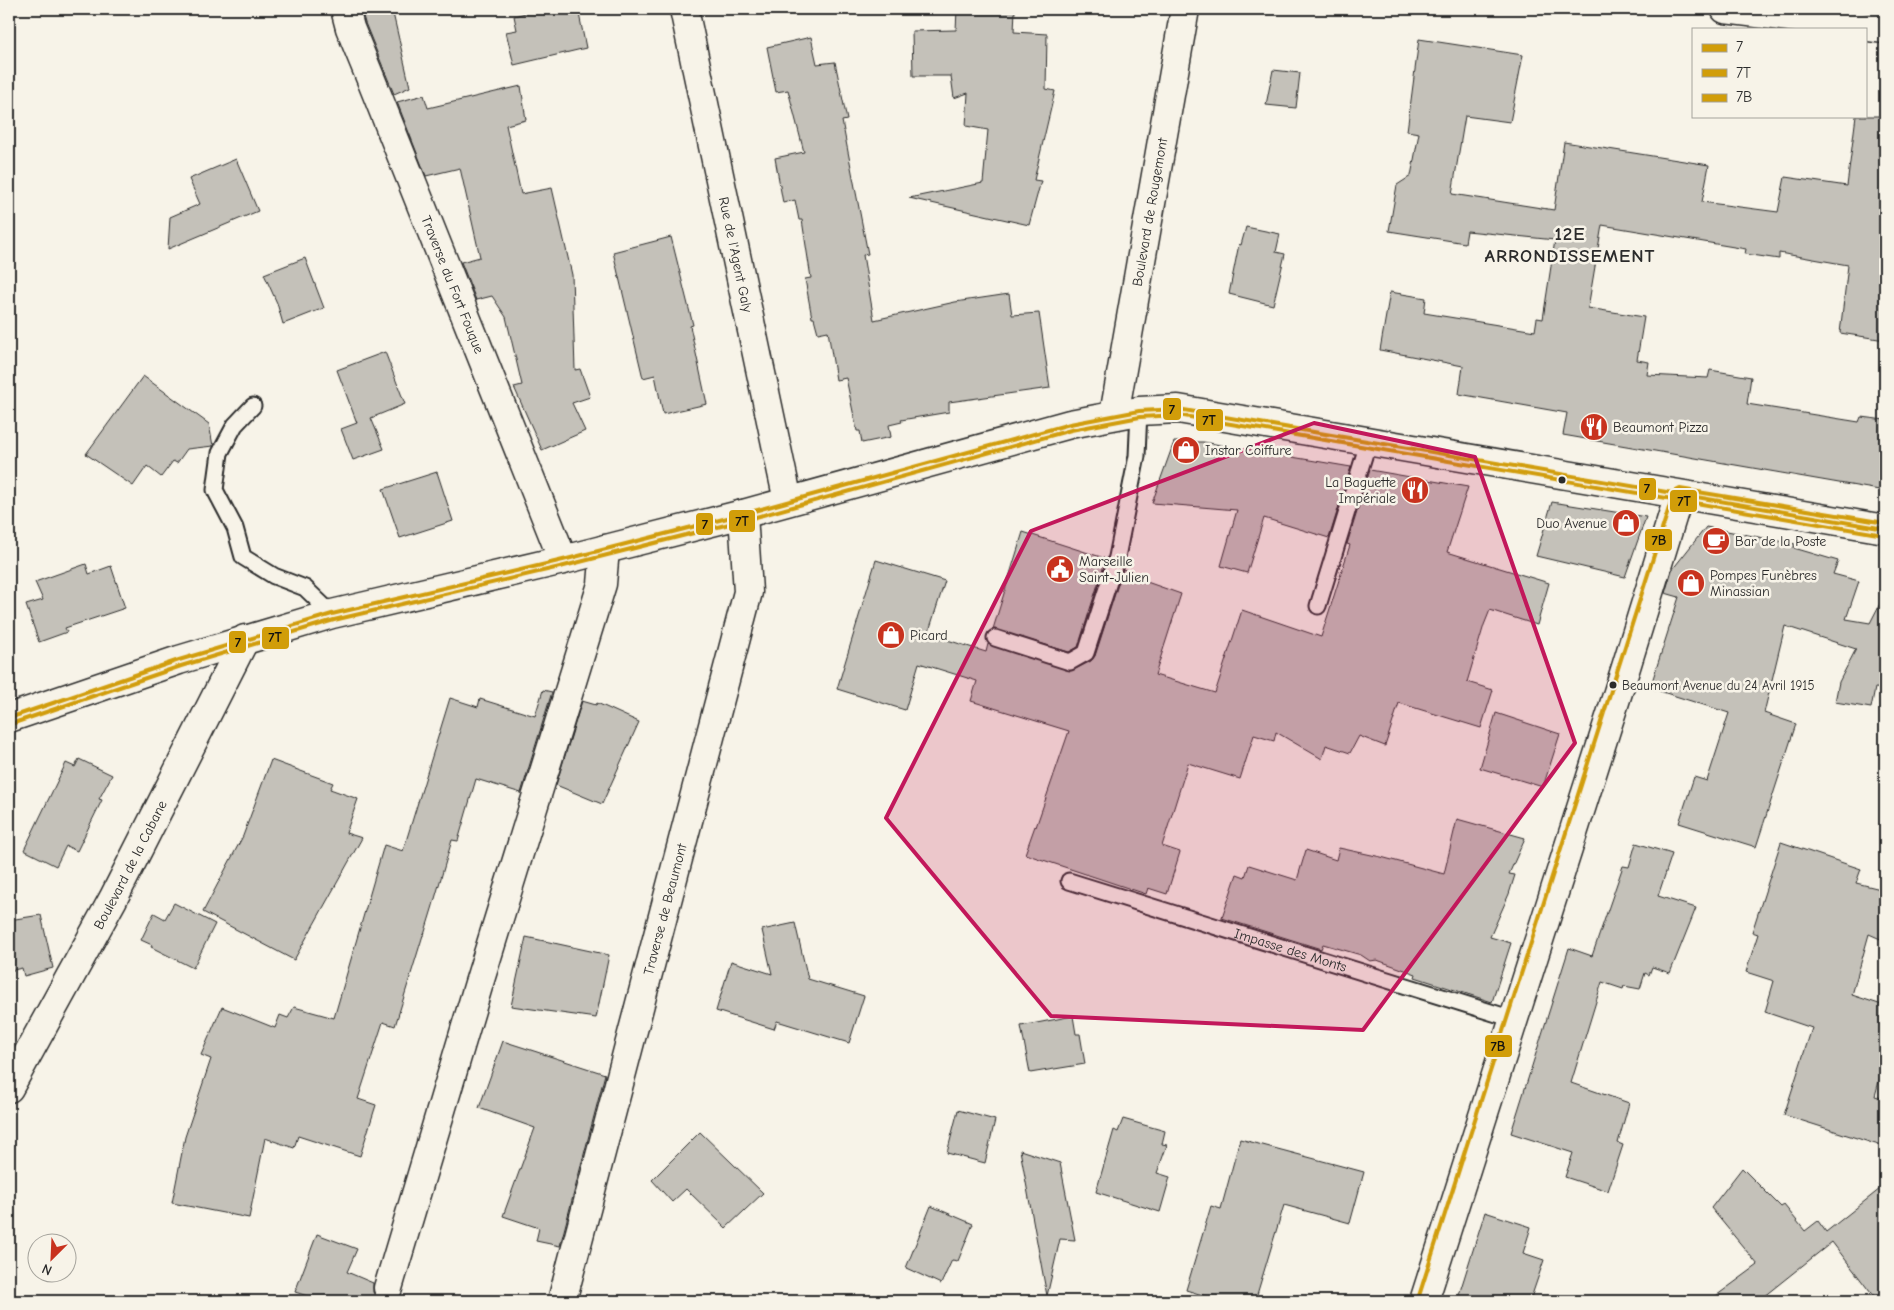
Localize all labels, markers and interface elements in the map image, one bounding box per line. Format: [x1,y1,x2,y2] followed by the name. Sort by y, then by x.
[1692,28,1866,118] legend
[1736,38,1743,56] text: 7
[1736,64,1751,82] text: 7T
[1736,88,1752,106] text: 7B
[1128,136,1171,288] street label: Boulevard de Rougemont
[715,195,757,315] street label: Rue de l'Agent Galy
[418,213,488,356] street label: Traverse du Fort Fouque
[1484,223,1656,267] district label: 12E ARRONDISSEMENT
[1162,397,1182,421] line badge: 7
[1169,401,1176,418] text: 7
[1195,408,1224,432] line badge: 7T
[1202,412,1216,429] text: 7T
[1579,412,1609,442] restaurant icon: Beaumont Pizza
[1613,419,1709,436] place label: Beaumont Pizza
[1171,435,1201,465] shop icon: Instar Coiffure
[1205,442,1292,459] place label: Instar Coiffure
[1325,474,1396,507] place label: La Baguette Impériale
[1400,475,1430,505] restaurant icon: La Baguette Impériale
[1557,475,1567,485] unlabelled marker
[1638,477,1657,501] line badge: 7
[1644,480,1651,497] text: 7
[1669,489,1698,513] line badge: 7T
[1677,493,1691,510] text: 7T
[1611,508,1641,538] shop icon: Duo Avenue
[728,509,756,533] line badge: 7T
[695,512,714,536] line badge: 7
[735,513,749,530] text: 7T
[1536,515,1607,532] place label: Duo Avenue
[702,516,709,533] text: 7
[1701,526,1731,556] cafe icon: Bar de la Poste
[1644,528,1673,552] line badge: 7B
[1652,532,1667,549] text: 7B
[1735,533,1826,550] place label: Bar de la Poste
[1079,553,1149,586] place label: Marseille Saint-Julien
[1045,554,1075,584] public building icon: Marseille Saint-Julien
[1710,567,1817,600] place label: Pompes Funèbres Minassian
[1676,568,1706,598] shop icon: Pompes Funèbres Minassian
[876,620,906,650] shop icon: Picard
[261,626,290,650] line badge: 7T
[910,627,948,644] place label: Picard
[268,629,282,646] text: 7T
[228,630,247,654] line badge: 7
[235,634,242,651] text: 7
[1622,678,1815,693] place label: Beaumont Avenue du 24 Avril 1915
[1608,680,1618,690] marker: Beaumont Avenue du 24 Avril 1915
[90,797,170,932] street label: Boulevard de la Cabane
[639,841,690,977] street label: Traverse de Beaumont
[1232,924,1349,975] street label: Impasse des Monts
[1484,1034,1513,1058] line badge: 7B
[1491,1038,1506,1055] text: 7B
[28,1232,78,1282] north arrow
[39,1260,55,1279] text: N

